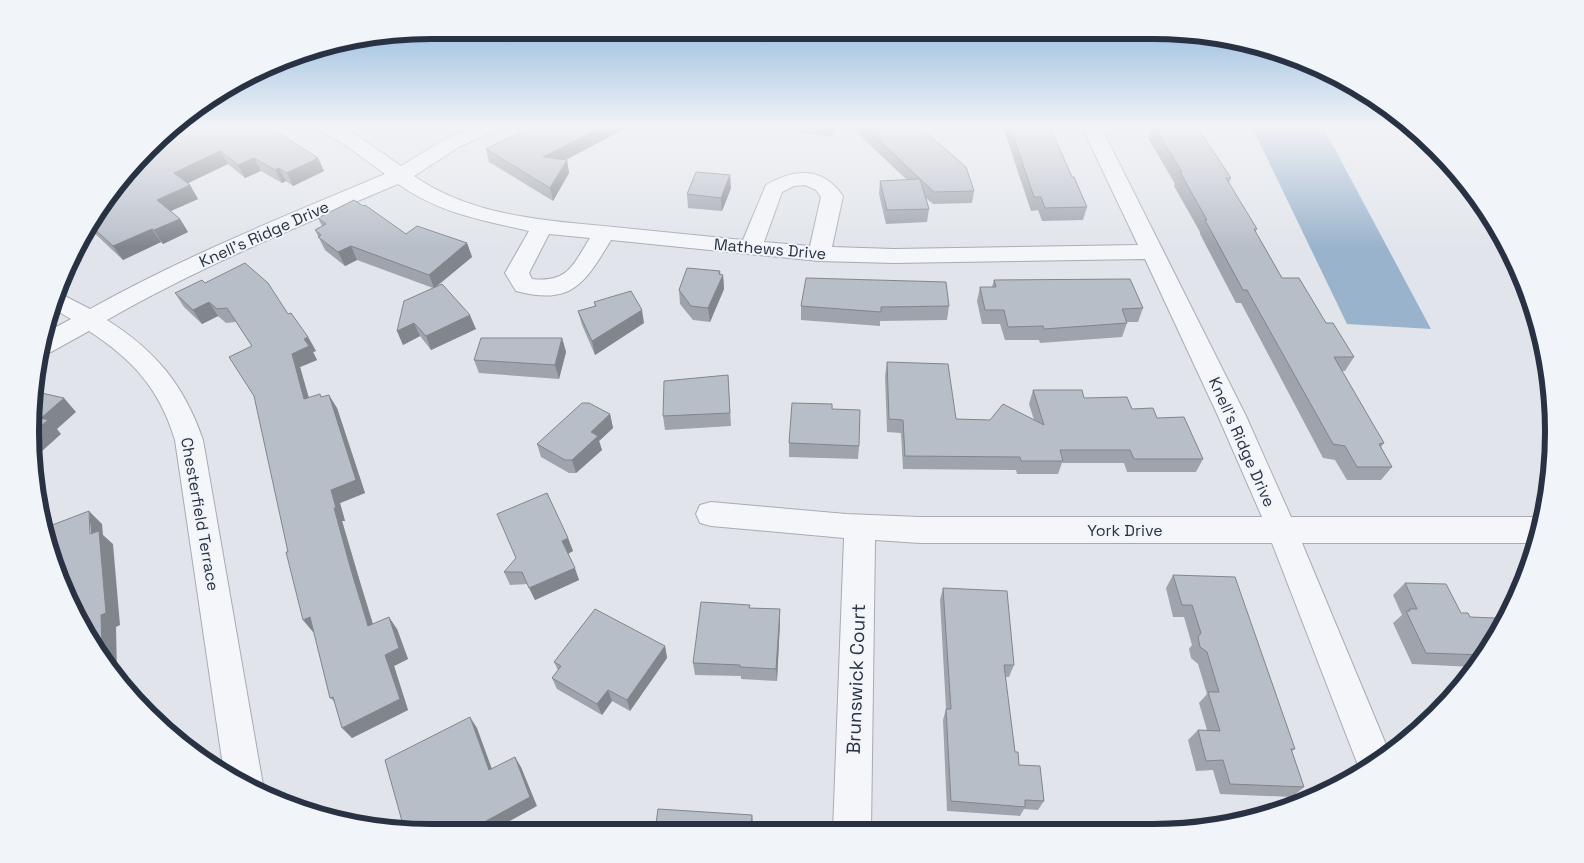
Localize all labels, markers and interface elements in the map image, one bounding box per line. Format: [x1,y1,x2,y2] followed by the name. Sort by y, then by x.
[196,196,332,272] street label: Knell's Ridge Drive
[713,234,827,264] street label: Mathews Drive
[1204,374,1280,510] street label: Knell's Ridge Drive
[176,436,224,592] street label: Chesterfield Terrace
[1087,520,1163,541] street label: York Drive
[841,603,871,755] street label: Brunswick Court

